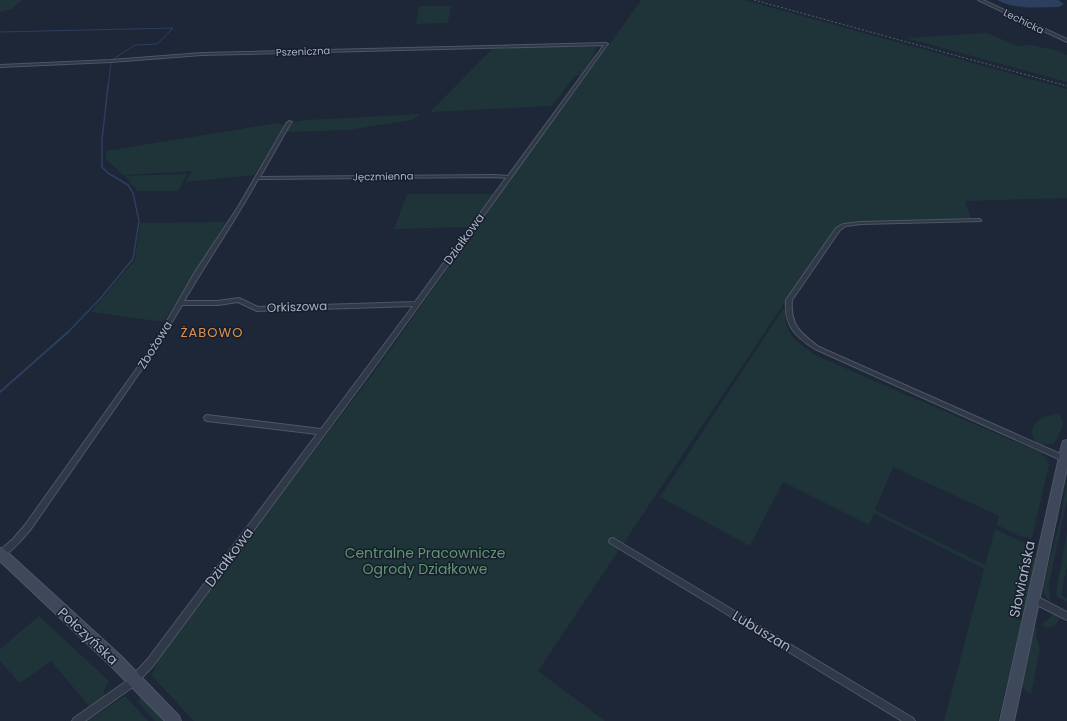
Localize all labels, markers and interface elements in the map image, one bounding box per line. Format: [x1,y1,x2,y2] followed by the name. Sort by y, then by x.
[1001,5,1047,38] street label: Lechicka
[276,43,330,60] street label: Pszeniczna
[353,168,413,185] street label: Jęczmienna
[439,210,488,268] street label: Działkowa
[267,297,327,316] street label: Orkiszowa
[133,318,176,372] street label: Zbożowa
[181,323,243,342] district label: ŻABOWO
[200,523,258,591] street label: Działkowa
[1004,539,1040,619] street label: Słowiańska
[345,543,506,579] park label: Centralne Pracownicze Ogrody Działkowe
[53,603,123,669] street label: Połczyńska
[729,606,795,656] street label: Lubuszan

